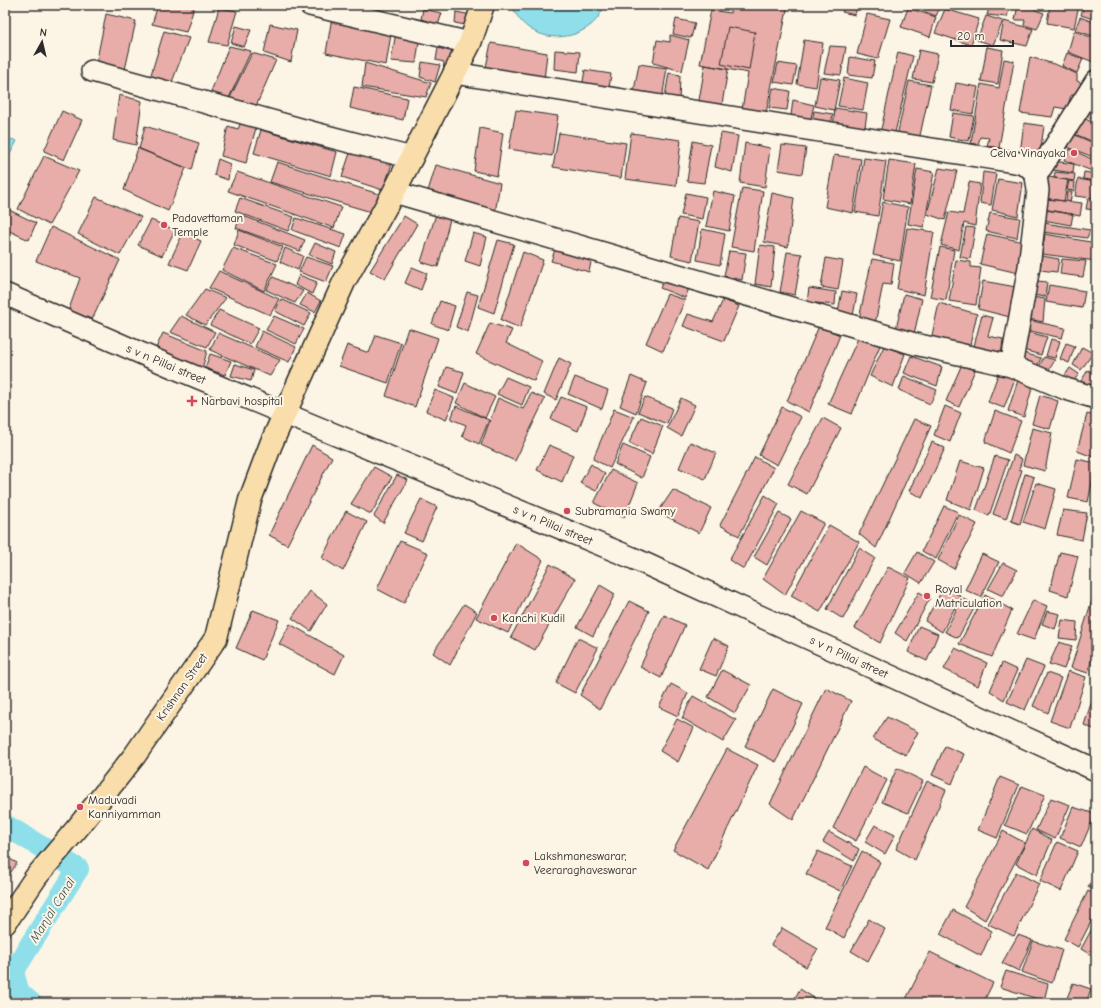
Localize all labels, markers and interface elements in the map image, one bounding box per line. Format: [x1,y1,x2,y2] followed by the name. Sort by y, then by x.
[22,22,62,62] north arrow
[951,22,1013,48] scale bar
[39,26,48,40] text: N
[957,29,985,43] text: 20 m
[990,146,1066,160] place label: Celva Vinayaka
[1069,148,1079,158] marker: Celva Vinayaka
[172,211,243,239] place label: Padavettaman Temple
[159,220,169,230] marker: Padavettaman Temple
[124,341,208,387] street label: s v n Pillai street
[201,394,283,408] place label: Narbavi hospital
[186,395,198,407] marker: Narbavi hospital
[511,502,595,548] street label: s v n Pillai street
[575,504,676,518] place label: Subramania Swamy
[562,506,572,516] marker: Subramania Swamy
[935,582,1002,610] place label: Royal Matriculation
[922,591,932,601] marker: Royal Matriculation
[502,611,565,625] place label: Kanchi Kudil
[489,613,499,623] marker: Kanchi Kudil
[808,633,891,681] street label: s v n Pillai street
[154,650,211,723] street label: Krishnan Street
[88,793,161,821] place label: Maduvadi Kanniyamman
[75,802,85,812] marker: Maduvadi Kanniyamman
[534,849,637,877] place label: Lakshmaneswarar, Veeraraghaveswarar
[521,858,531,868] marker: Lakshmaneswarar, Veeraraghaveswarar
[26,875,78,946] water label: Manjal Canal

